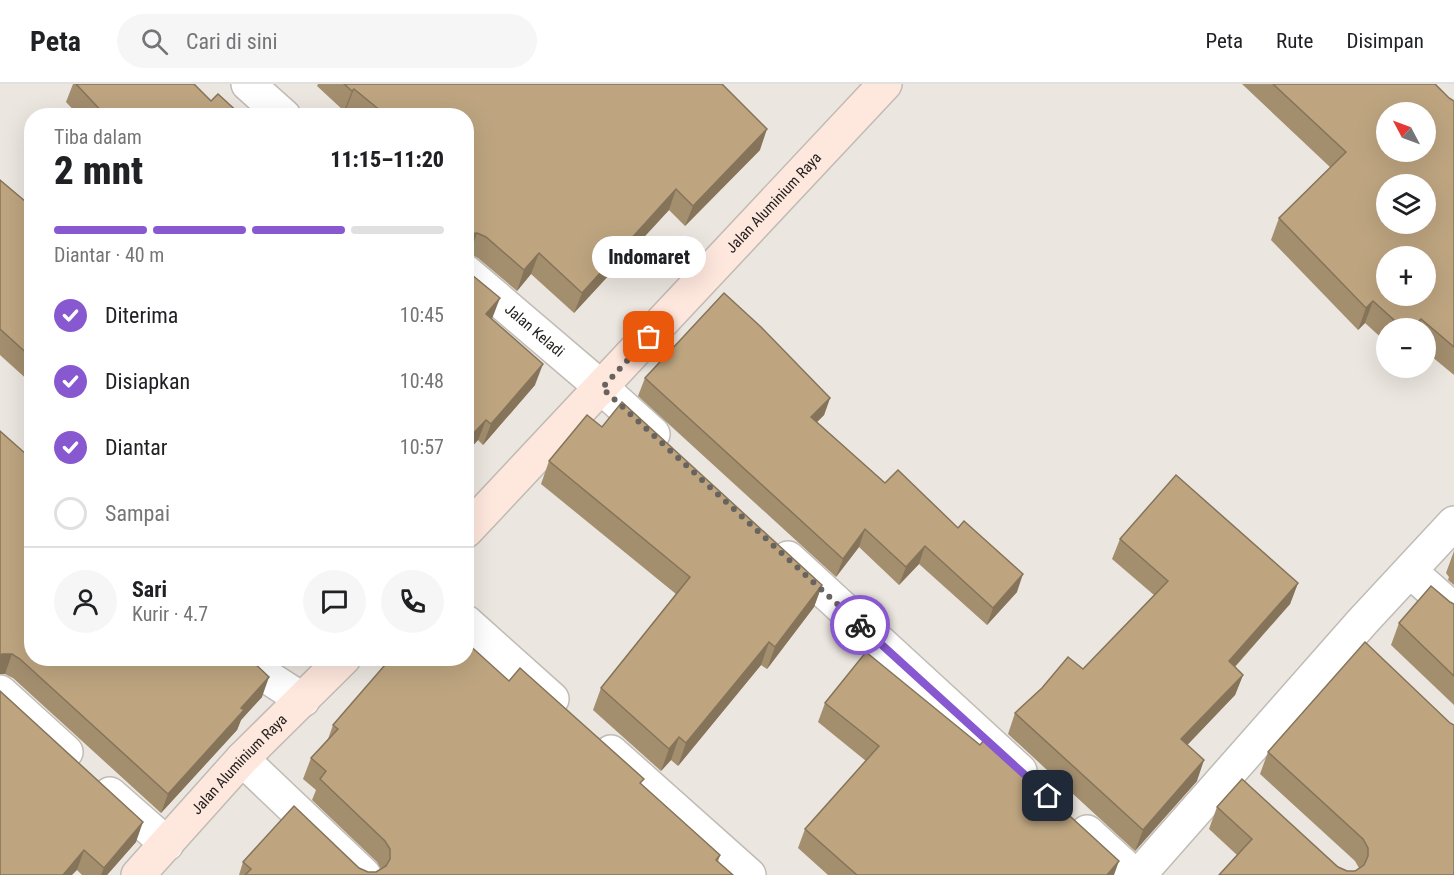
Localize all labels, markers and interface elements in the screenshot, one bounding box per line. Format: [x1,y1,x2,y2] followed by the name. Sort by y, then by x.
[117,14,537,68] search box
[30,25,81,58] text: Peta
[138,25,171,58] icon: search
[186,29,278,54] text: Cari di sini
[1205,29,1243,53] text: Peta
[1276,29,1313,53] text: Rute
[1346,29,1424,53] text: Disimpan
[1376,102,1436,162] north arrow
[1376,102,1436,378] map controls
[54,125,142,149] text: Tiba dalam
[330,147,444,172] text: 11:15–11:20
[54,148,143,194] text: 2 mnt
[722,149,825,257] street label: Jalan Aluminium Raya
[1376,174,1436,234] button: layers
[592,235,706,277] callout: Indomaret
[54,243,164,267] text: Diantar · 40 m
[608,245,690,269] text: Indomaret
[1376,246,1436,306] button: +
[54,299,87,332] icon: check
[501,300,568,361] street label: Jalan Keladi
[105,303,178,328] text: Diterima
[400,303,444,327] text: 10:45
[623,311,674,362] pin
[1376,318,1436,378] button: −
[632,320,665,353] icon: bag
[54,365,87,398] icon: check
[105,369,190,394] text: Disiapkan
[400,369,444,393] text: 10:48
[54,431,87,464] icon: check
[105,435,168,460] text: Diantar
[400,435,444,459] text: 10:57
[105,501,170,526] text: Sampai
[54,570,117,633] button: person
[303,570,366,633] button: chat
[381,570,444,633] button: phone
[132,577,167,602] text: Sari
[830,595,890,655] courier
[132,602,208,626] text: Kurir · 4.7
[844,609,877,642] icon: bike
[188,711,291,818] street label: Jalan Aluminium Raya
[1022,770,1073,821] pin
[1031,779,1064,812] icon: home

